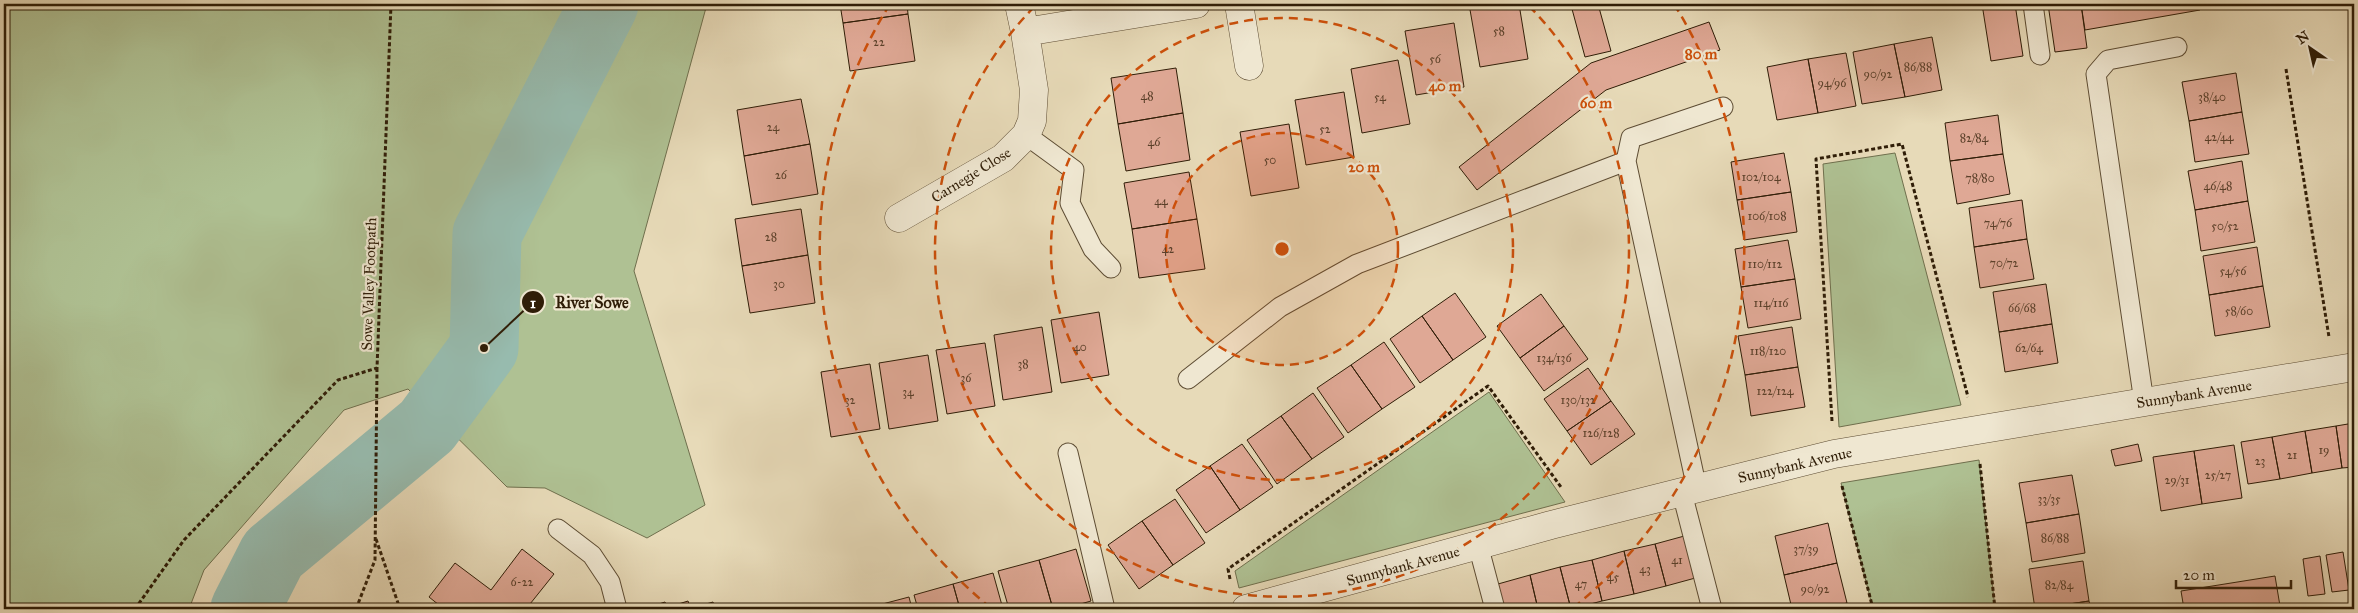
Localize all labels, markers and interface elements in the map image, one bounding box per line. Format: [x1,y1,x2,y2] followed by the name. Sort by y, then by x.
[2286,22,2336,72] north arrow
[1493,24,1505,38] house number: 58
[2293,27,2313,48] text: N
[873,35,885,49] house number: 22
[1685,45,1718,63] text: 80 m
[1429,52,1442,66] house number: 56
[1904,60,1932,74] house number: 86/88
[1863,67,1893,81] house number: 90/92
[1818,76,1847,90] house number: 94/96
[1429,77,1462,96] text: 40 m
[1140,89,1154,103] house number: 48
[1374,90,1386,104] house number: 54
[2198,90,2226,104] house number: 38/40
[1580,94,1613,112] text: 60 m
[767,120,780,134] house number: 24
[1319,122,1331,136] house number: 52
[2205,130,2234,144] house number: 42/44
[1960,131,1989,145] house number: 82/84
[1148,135,1161,149] house number: 46
[928,143,1014,207] street label: Carnegie Close
[1264,153,1276,167] house number: 50
[1348,158,1380,176] text: 20 m
[775,168,788,182] house number: 26
[1741,170,1781,184] house number: 102/104
[1965,171,1995,185] house number: 78/80
[2204,179,2232,193] house number: 46/48
[1154,194,1168,208] house number: 44
[1747,209,1787,223] house number: 106/108
[1984,216,2013,230] house number: 74/76
[358,217,380,351] street label: Sowe Valley Footpath
[2211,219,2239,233] house number: 50/52
[765,230,777,244] house number: 28
[1273,240,1291,258] centre of rings
[1162,242,1174,256] house number: 42
[1990,256,2019,270] house number: 70/72
[1747,257,1783,271] house number: 110/112
[2220,264,2247,278] house number: 54/56
[773,277,785,291] house number: 30
[520,287,639,318] callout: River Sowe
[555,293,629,312] text: River Sowe
[530,294,536,312] text: 1
[1754,296,1789,310] house number: 114/116
[2008,301,2036,315] house number: 66/68
[2225,304,2253,318] house number: 58/60
[1073,340,1087,354] house number: 40
[2015,341,2043,355] house number: 62/64
[1750,344,1786,358] house number: 118/120
[1536,351,1572,365] house number: 134/136
[1017,357,1029,371] house number: 38
[961,371,972,385] house number: 36
[2135,376,2253,412] street label: Sunnybank Avenue
[1756,384,1794,398] house number: 122/124
[902,385,914,399] house number: 34
[845,393,855,407] house number: 32
[1560,393,1596,407] house number: 130/132
[1582,426,1620,440] house number: 126/128
[1736,443,1854,487] street label: Sunnybank Avenue
[2318,443,2330,457] house number: 19
[2287,448,2298,462] house number: 21
[2255,454,2266,468] house number: 23
[2205,468,2231,482] house number: 25/27
[2164,473,2190,487] house number: 29/31
[2037,492,2061,506] house number: 33/35
[2041,531,2069,545] house number: 86/88
[1344,542,1462,590] street label: Sunnybank Avenue
[1793,542,1819,556] house number: 37/39
[1671,553,1683,567] house number: 41
[2176,558,2290,590] scale bar
[1639,562,1651,576] house number: 43
[2183,566,2215,584] text: 20 m
[1607,570,1620,584] house number: 45
[511,575,534,589] house number: 6-22
[1575,577,1587,591] house number: 47
[2045,578,2074,592] house number: 82/84
[1800,582,1830,596] house number: 90/92

